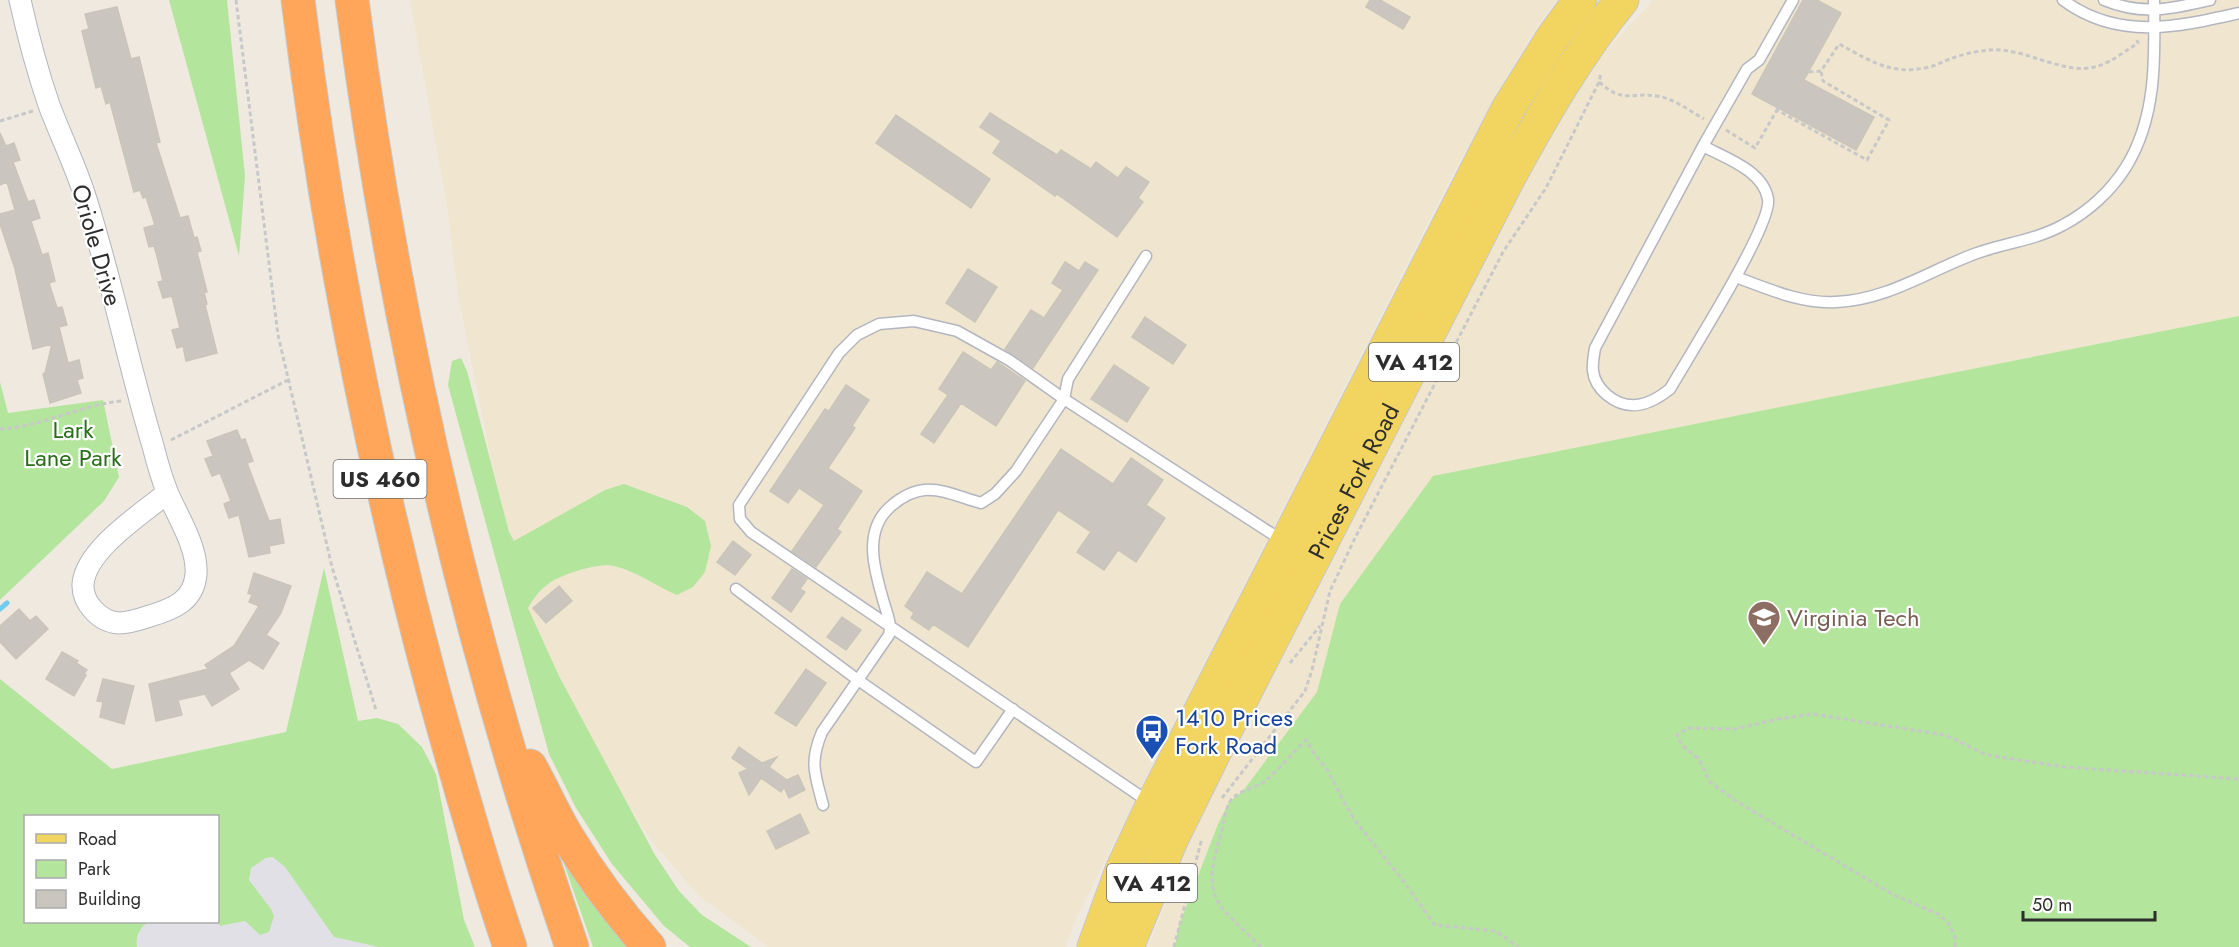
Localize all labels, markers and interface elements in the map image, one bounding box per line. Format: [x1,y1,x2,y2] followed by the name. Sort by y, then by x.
[63,180,131,310] street label: Oriole Drive
[1369,343,1459,381] road number: VA 412
[1299,398,1407,565] street label: Prices Fork Road
[24,412,122,475] park label: Lark Lane Park
[334,460,427,498] road number: US 460
[1746,599,1782,646] school or university icon: Virginia Tech
[1787,600,1920,635] place label: Virginia Tech
[1175,700,1293,763] place label: 1410 Prices Fork Road
[1134,713,1170,760] bus stop icon: 1410 Prices Fork Road
[24,815,219,923] legend
[78,826,117,852] text: Road
[78,856,110,882] text: Park
[1107,864,1197,902] road number: VA 412
[2023,884,2155,922] scale bar
[78,886,141,912] text: Building
[2032,892,2072,918] text: 50 m

